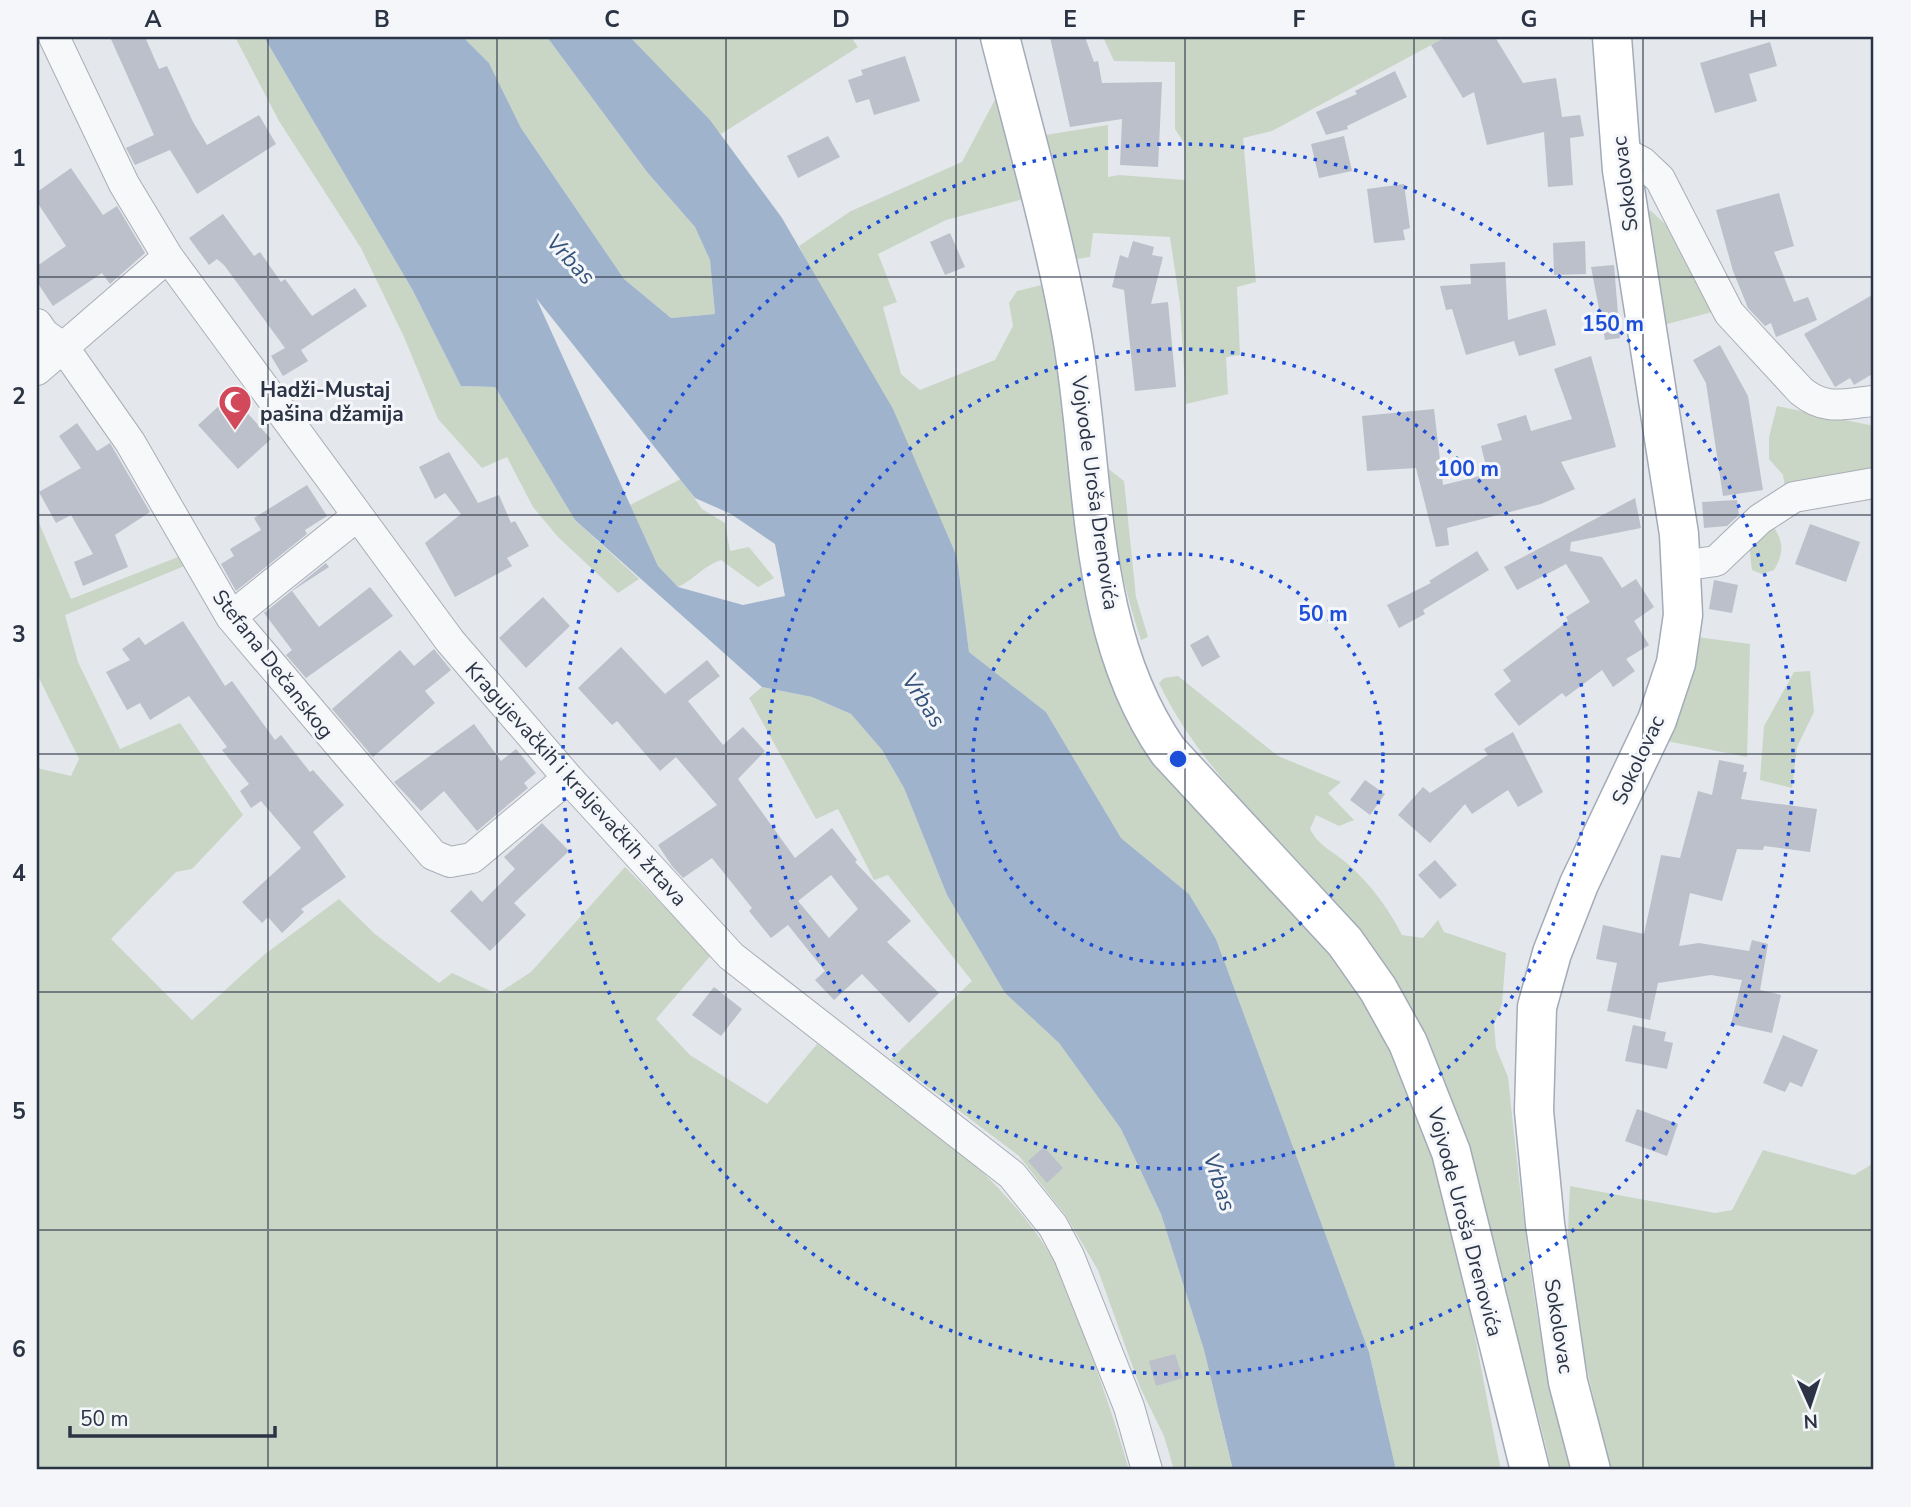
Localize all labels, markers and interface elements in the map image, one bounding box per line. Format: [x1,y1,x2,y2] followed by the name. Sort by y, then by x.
[144,4,162,35] text: A
[374,4,390,35] text: B
[604,4,620,35] text: C
[832,4,850,35] text: D
[1063,4,1077,35] text: E
[1293,4,1306,35] text: F
[1521,4,1537,35] text: G
[1749,4,1767,35] text: H
[1605,135,1645,233] street label: Sokolovac
[12,143,26,174] text: 1
[539,227,602,292] water label: Vrbas
[1582,310,1644,338] text: 150 m
[1065,373,1125,612] street label: Vojvode Uroša Drenovića
[260,376,404,428] place label: Hadži-Mustaj pašina džamija
[12,381,26,412] text: 2
[216,383,254,432] mosque icon: Hadži-Mustaj pašina džamija
[1437,455,1499,483] text: 100 m
[206,584,340,744] street label: Stefana Dečanskog
[1298,600,1348,628] text: 50 m
[12,619,26,650] text: 3
[459,656,693,912] street label: Kragujevačkih i kraljevačkih žrtava
[894,667,953,734] water label: Vrbas
[1605,711,1671,809] street label: Sokolovac
[1166,747,1190,771] centre of rings
[12,858,26,889] text: 4
[12,1096,26,1127] text: 5
[1421,1103,1509,1340] street label: Vojvode Uroša Drenovića
[1196,1149,1243,1215] water label: Vrbas
[1538,1277,1580,1376] street label: Sokolovac
[12,1334,26,1365] text: 6
[1774,1370,1844,1440] north arrow
[70,1395,275,1439] scale bar
[80,1405,129,1433] text: 50 m
[1803,1408,1819,1434] text: N

